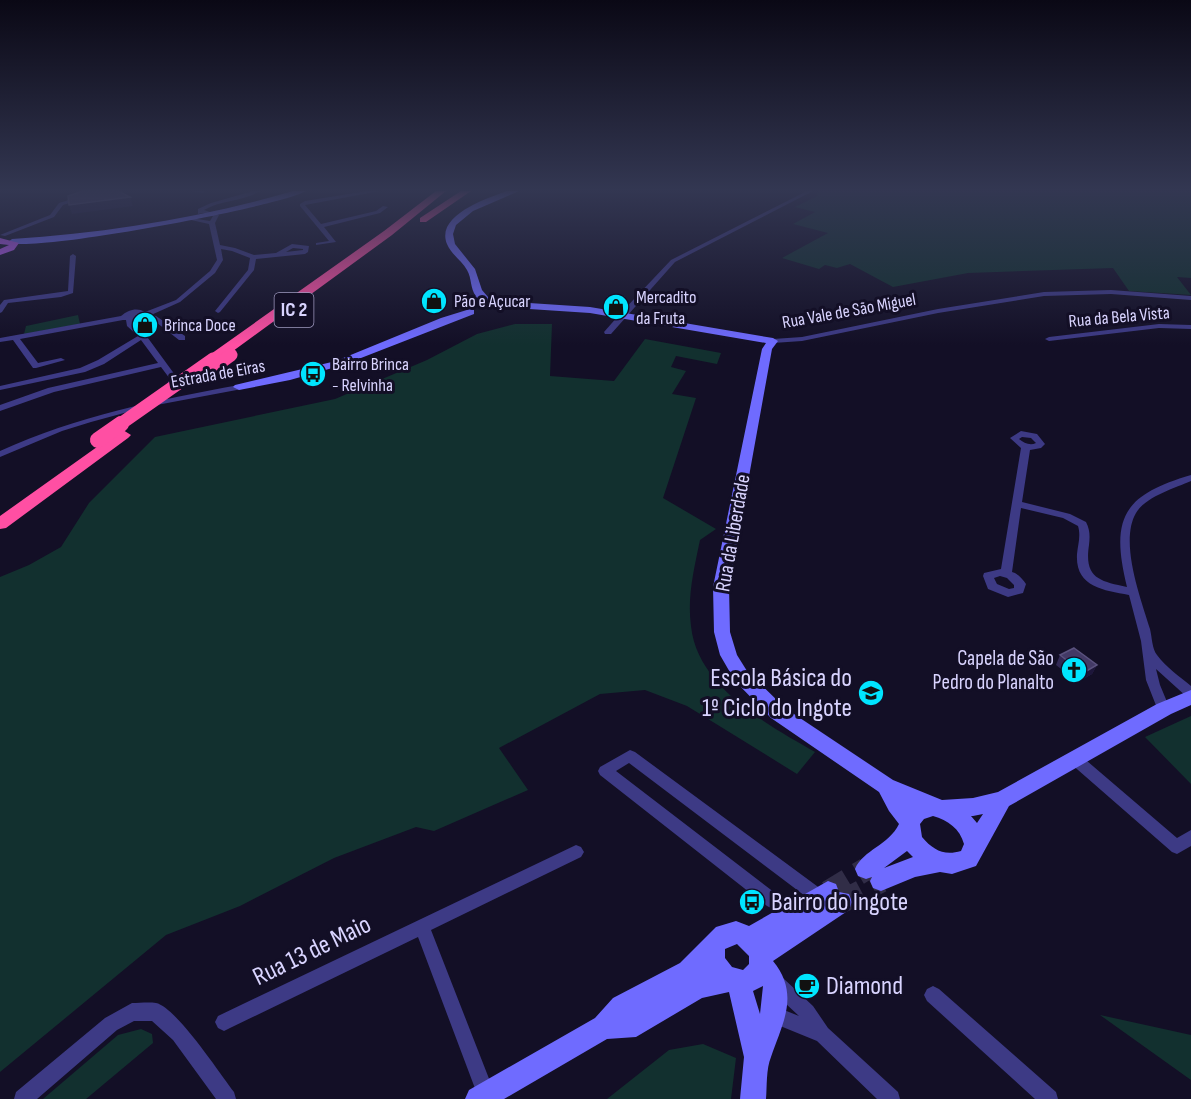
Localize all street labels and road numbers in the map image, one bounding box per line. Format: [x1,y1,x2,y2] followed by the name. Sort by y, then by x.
[780,289,918,333] street label: Rua Vale de São Miguel
[274,293,314,327] road number: IC 2
[1067,302,1171,332] street label: Rua da Bela Vista
[169,355,267,393] street label: Estrada de Eiras
[710,472,756,594] street label: Rua da Liberdade
[248,909,376,993] street label: Rua 13 de Maio

